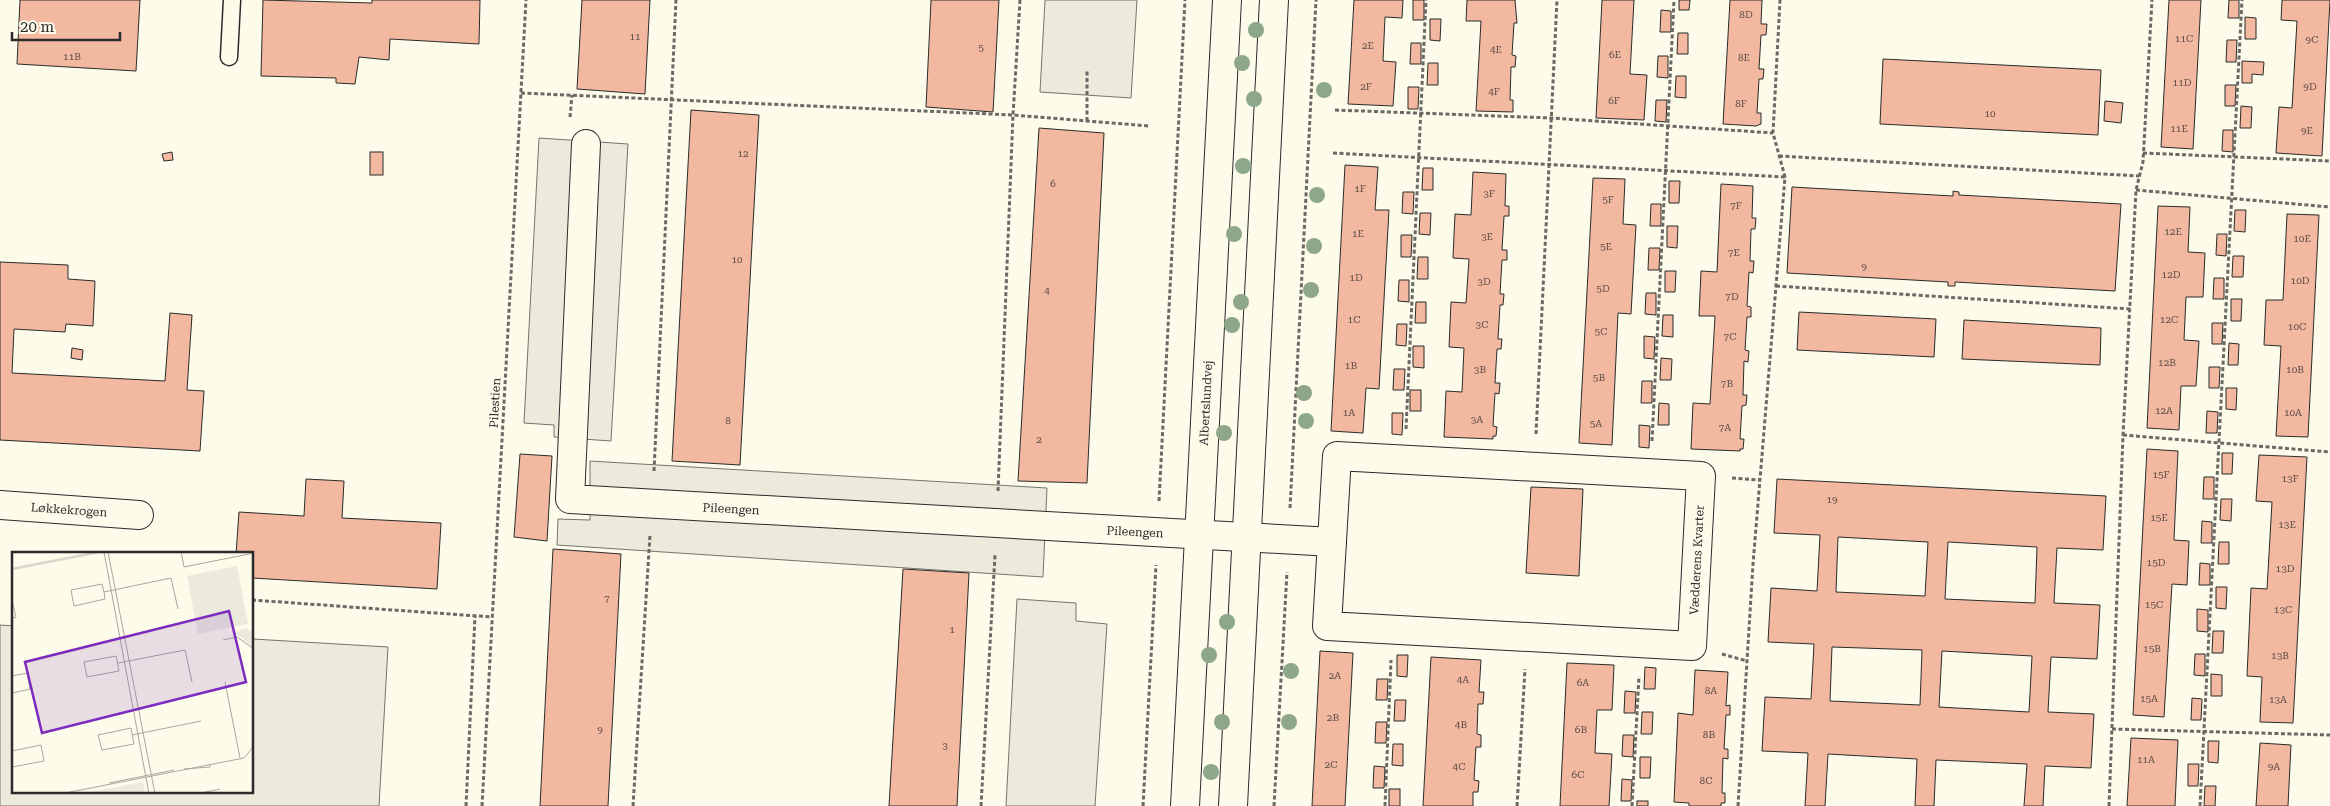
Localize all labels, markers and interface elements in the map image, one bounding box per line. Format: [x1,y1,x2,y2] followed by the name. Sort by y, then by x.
[1739,9,1753,20] house number: 8D
[12,10,120,42] scale bar
[20,18,55,36] text: 20 m
[629,31,641,42] house number: 11
[2175,33,2193,44] house number: 11C
[2306,34,2318,45] house number: 9C
[1362,40,1374,51] house number: 2E
[978,42,984,53] house number: 5
[1490,44,1502,55] house number: 4E
[1609,49,1621,60] house number: 6E
[63,51,81,62] house number: 11B
[1738,52,1750,63] house number: 8E
[2173,77,2192,88] house number: 11D
[1360,81,1372,92] house number: 2F
[2303,81,2317,92] house number: 9D
[1488,86,1500,97] house number: 4F
[1608,95,1620,106] house number: 6F
[1735,98,1747,109] house number: 8F
[1984,108,1996,119] house number: 10
[2170,123,2188,134] house number: 11E
[2301,125,2313,136] house number: 9E
[737,148,749,159] house number: 12
[1050,178,1056,189] house number: 6
[1354,183,1366,194] house number: 1F
[1483,188,1495,199] house number: 3F
[1602,194,1614,205] house number: 5F
[1730,200,1742,211] house number: 7F
[2164,226,2182,237] house number: 12E
[1352,228,1364,239] house number: 1E
[1481,231,1493,242] house number: 3E
[2293,233,2311,244] house number: 10E
[1600,241,1612,252] house number: 5E
[1728,247,1740,258] house number: 7E
[731,254,743,265] house number: 10
[1861,261,1867,272] house number: 9
[2162,269,2181,280] house number: 12D
[1349,272,1363,283] house number: 1D
[2291,275,2310,286] house number: 10D
[1477,276,1491,287] house number: 3D
[1596,283,1610,294] house number: 5D
[1044,285,1050,296] house number: 4
[1725,291,1739,302] house number: 7D
[1348,314,1360,325] house number: 1C
[2160,314,2178,325] house number: 12C
[1476,319,1488,330] house number: 3C
[2288,321,2306,332] house number: 10C
[1595,326,1607,337] house number: 5C
[1724,331,1736,342] house number: 7C
[2158,357,2176,368] house number: 12B
[1197,360,1215,446] street label: Albertslundvej
[1345,360,1357,371] house number: 1B
[1474,364,1486,375] house number: 3B
[2286,364,2304,375] house number: 10B
[1593,372,1605,383] house number: 5B
[487,377,503,428] street label: Pilestien
[1721,378,1733,389] house number: 7B
[2155,405,2173,416] house number: 12A
[1343,407,1355,418] house number: 1A
[2284,407,2302,418] house number: 10A
[1471,414,1483,425] house number: 3A
[725,415,731,426] house number: 8
[1590,418,1602,429] house number: 5A
[1719,422,1731,433] house number: 7A
[1036,434,1042,445] house number: 2
[2152,469,2170,480] house number: 15F
[2281,473,2299,484] house number: 13F
[1826,494,1838,505] house number: 19
[30,500,108,520] street label: Løkkekrogen
[702,501,760,517] street label: Pileengen
[1687,505,1707,615] street label: Vædderens Kvarter
[2150,512,2168,523] house number: 15E
[2278,519,2296,530] house number: 13E
[1106,524,1164,540] street label: Pileengen
[12,552,254,794] inset map
[2147,557,2166,568] house number: 15D
[2276,563,2295,574] house number: 13D
[604,593,610,604] house number: 7
[2145,599,2163,610] house number: 15C
[2274,604,2292,615] house number: 13C
[949,624,955,635] house number: 1
[2143,643,2161,654] house number: 15B
[2271,650,2289,661] house number: 13B
[1329,670,1341,681] house number: 2A
[1457,674,1469,685] house number: 4A
[1577,677,1589,688] house number: 6A
[1705,685,1717,696] house number: 8A
[2140,693,2158,704] house number: 15A
[2269,694,2287,705] house number: 13A
[1327,712,1339,723] house number: 2B
[1455,719,1467,730] house number: 4B
[597,724,603,735] house number: 9
[1575,724,1587,735] house number: 6B
[1703,729,1715,740] house number: 8B
[942,740,948,751] house number: 3
[2137,754,2155,765] house number: 11A
[1325,759,1337,770] house number: 2C
[1453,761,1465,772] house number: 4C
[2268,761,2280,772] house number: 9A
[1572,769,1584,780] house number: 6C
[1700,775,1712,786] house number: 8C

